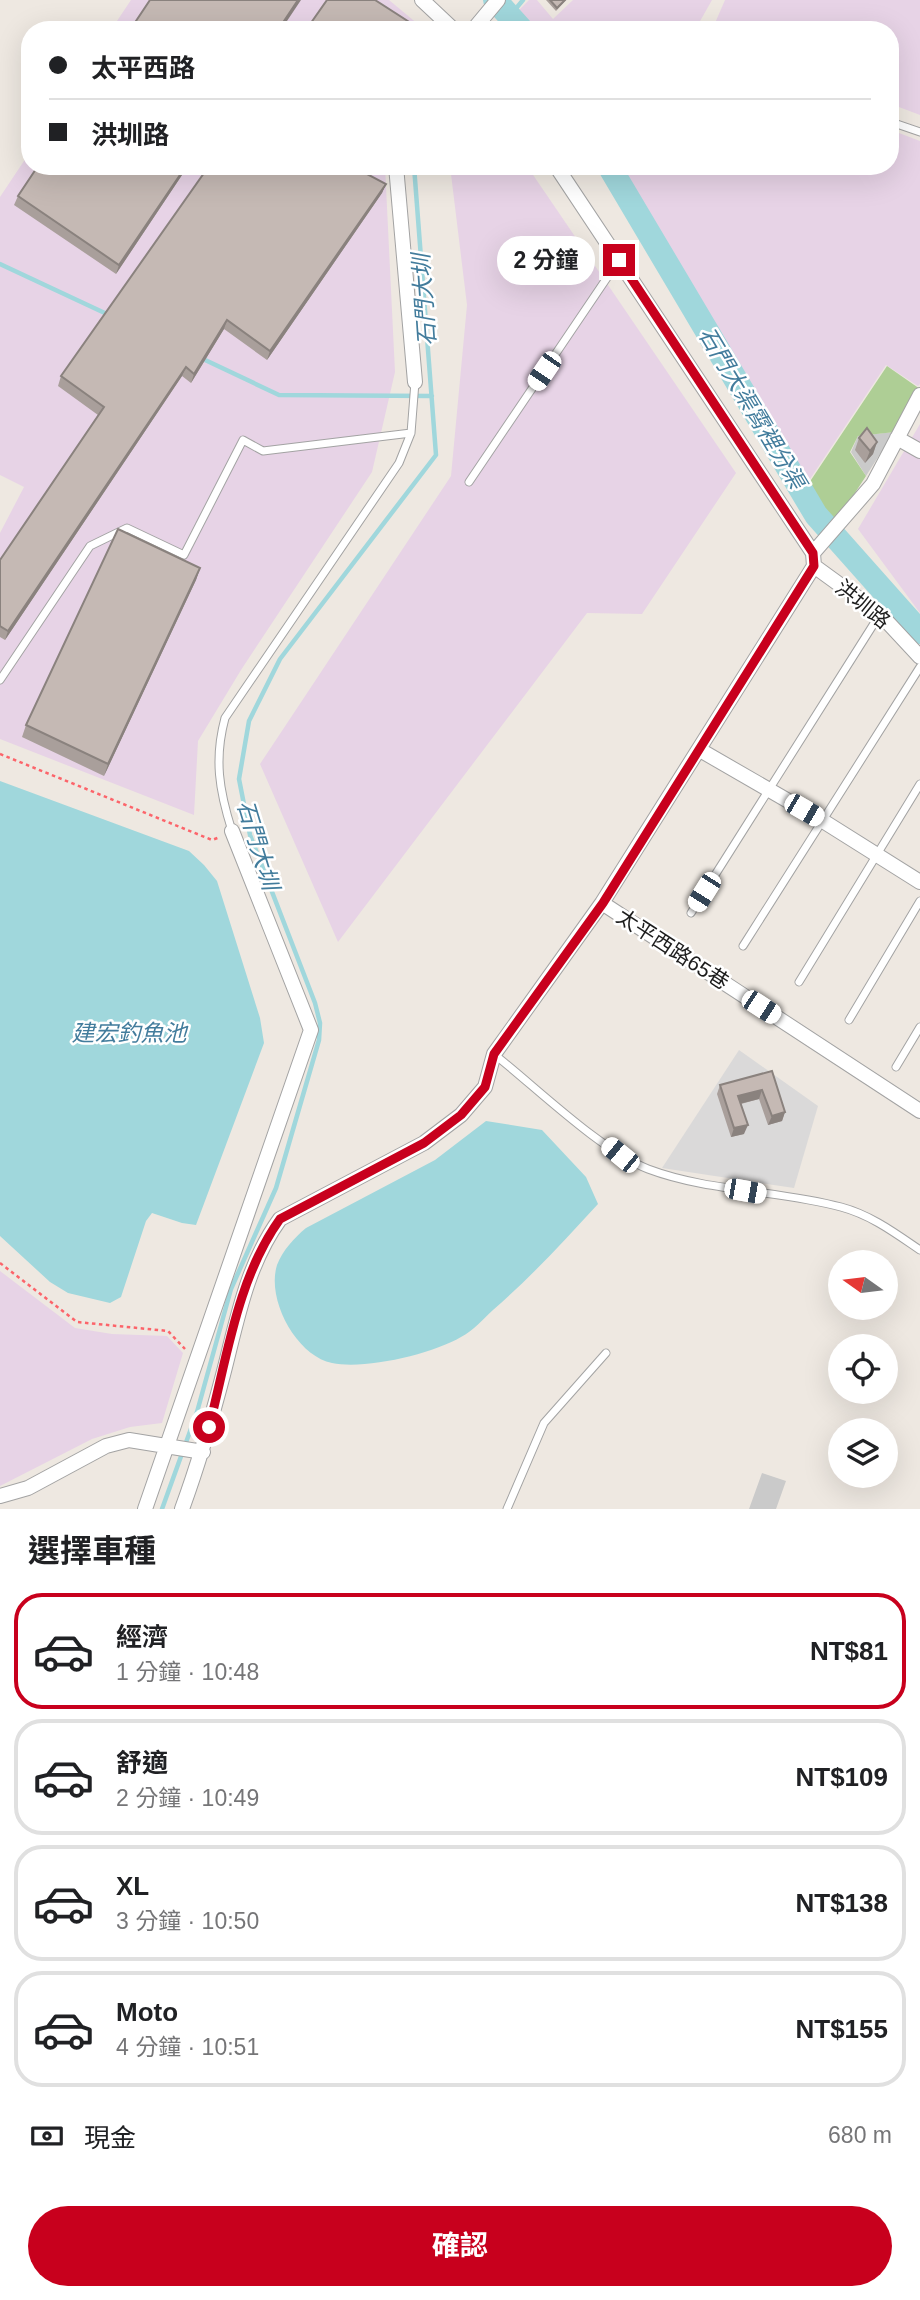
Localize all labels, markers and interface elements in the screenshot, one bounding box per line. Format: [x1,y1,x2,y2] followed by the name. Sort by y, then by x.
[91,53,195,83] text: 太平西路
[91,120,169,150] text: 洪圳路
[496,236,594,284] callout: 2 分鐘
[603,244,635,276] route end
[513,247,579,273] text: 2 分鐘
[408,250,440,347] water label: 石門大圳
[693,322,812,496] water label: 石門大渠霄裡分渠
[524,348,565,394] car
[831,575,895,633] street label: 洪圳路
[781,790,828,830] car
[232,797,285,896] water label: 石門大圳
[684,869,725,915] car
[613,904,733,994] street label: 太平西路65巷
[738,987,785,1027] car
[72,1020,189,1046] water label: 建宏釣魚池
[598,1134,643,1176] car
[723,1177,768,1205] car
[828,1250,898,1320] north arrow
[828,1250,898,1488] map controls
[828,1334,898,1404] button: locate
[193,1411,225,1443] route start
[828,1418,898,1488] button: layers
[28,1533,156,1569] text: 選擇車種
[32,1620,95,1683] icon: car
[116,1622,168,1652] text: 經濟
[810,1636,888,1666] text: NT$81
[116,1659,259,1685] text: 1 分鐘 · 10:48
[32,1746,95,1809] icon: car
[116,1748,168,1778] text: 舒適
[796,1762,888,1792] text: NT$109
[116,1785,259,1811] text: 2 分鐘 · 10:49
[116,1871,149,1901] text: XL
[32,1872,95,1935] icon: car
[796,1888,888,1918] text: NT$138
[116,1908,259,1934] text: 3 分鐘 · 10:50
[116,1997,178,2027] text: Moto
[32,1998,95,2061] icon: car
[796,2014,888,2044] text: NT$155
[116,2034,259,2060] text: 4 分鐘 · 10:51
[28,2117,66,2155] icon: cash
[828,2122,892,2148] text: 680 m
[84,2123,136,2153] text: 現金
[28,2206,892,2286] button: 確認

